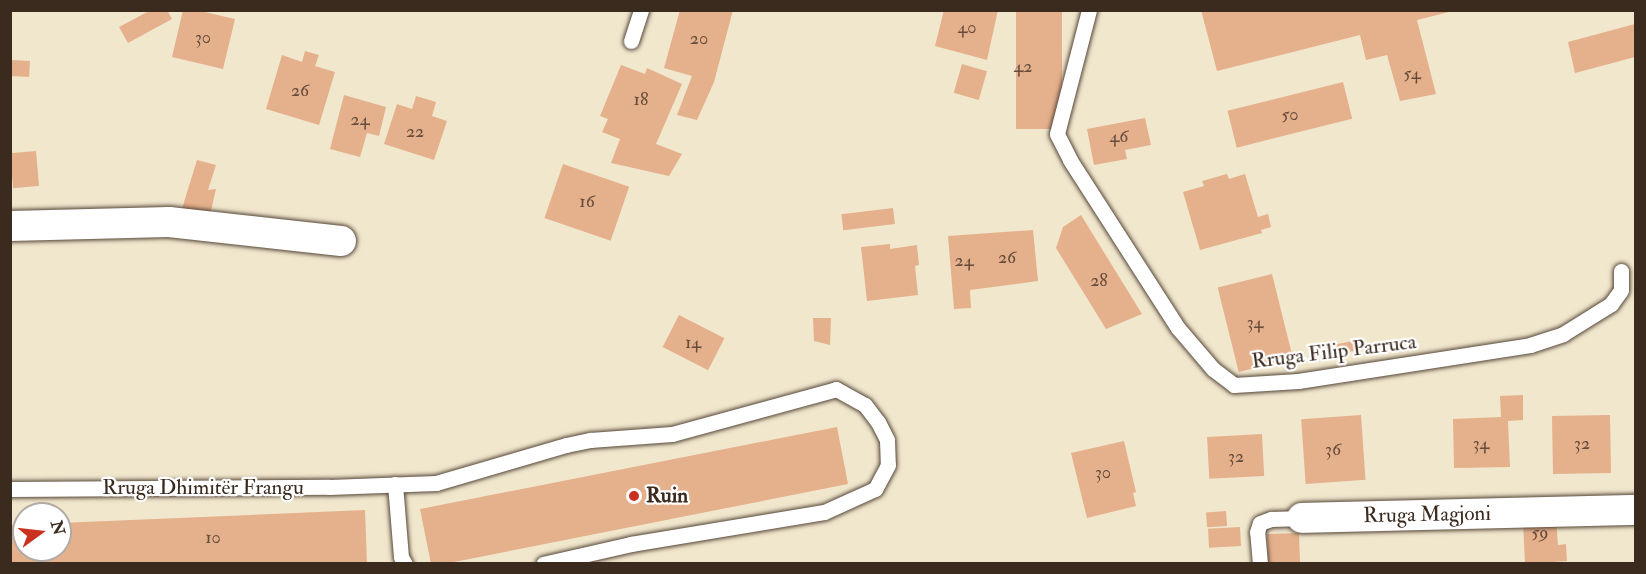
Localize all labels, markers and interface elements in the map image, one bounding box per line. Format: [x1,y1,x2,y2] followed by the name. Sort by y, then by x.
[958,17,976,39] house number: 40
[195,27,211,49] house number: 30
[690,28,708,50] house number: 20
[1014,56,1032,78] house number: 42
[1403,63,1421,85] house number: 54
[291,80,309,102] house number: 26
[634,89,648,111] house number: 18
[1282,104,1298,126] house number: 50
[351,109,369,131] house number: 24
[406,121,424,143] house number: 22
[1110,126,1128,148] house number: 46
[579,191,595,213] house number: 16
[998,247,1016,269] house number: 26
[955,250,973,272] house number: 24
[1090,270,1108,292] house number: 28
[1247,312,1263,334] house number: 34
[1250,329,1418,375] street label: Rruga Filip Parruca
[685,332,701,354] house number: 14
[1473,433,1489,455] house number: 34
[1574,433,1590,455] house number: 32
[1325,439,1341,461] house number: 36
[1228,446,1244,468] house number: 32
[1095,462,1111,484] house number: 30
[102,475,304,501] street label: Rruga Dhimitër Frangu
[646,483,688,509] place label: Ruin
[627,489,641,503] marker: Ruin
[1363,501,1491,529] street label: Rruga Magjoni
[12,502,72,562] north arrow
[46,518,69,537] text: N
[1531,522,1549,544] house number: 59
[205,527,221,549] house number: 10

